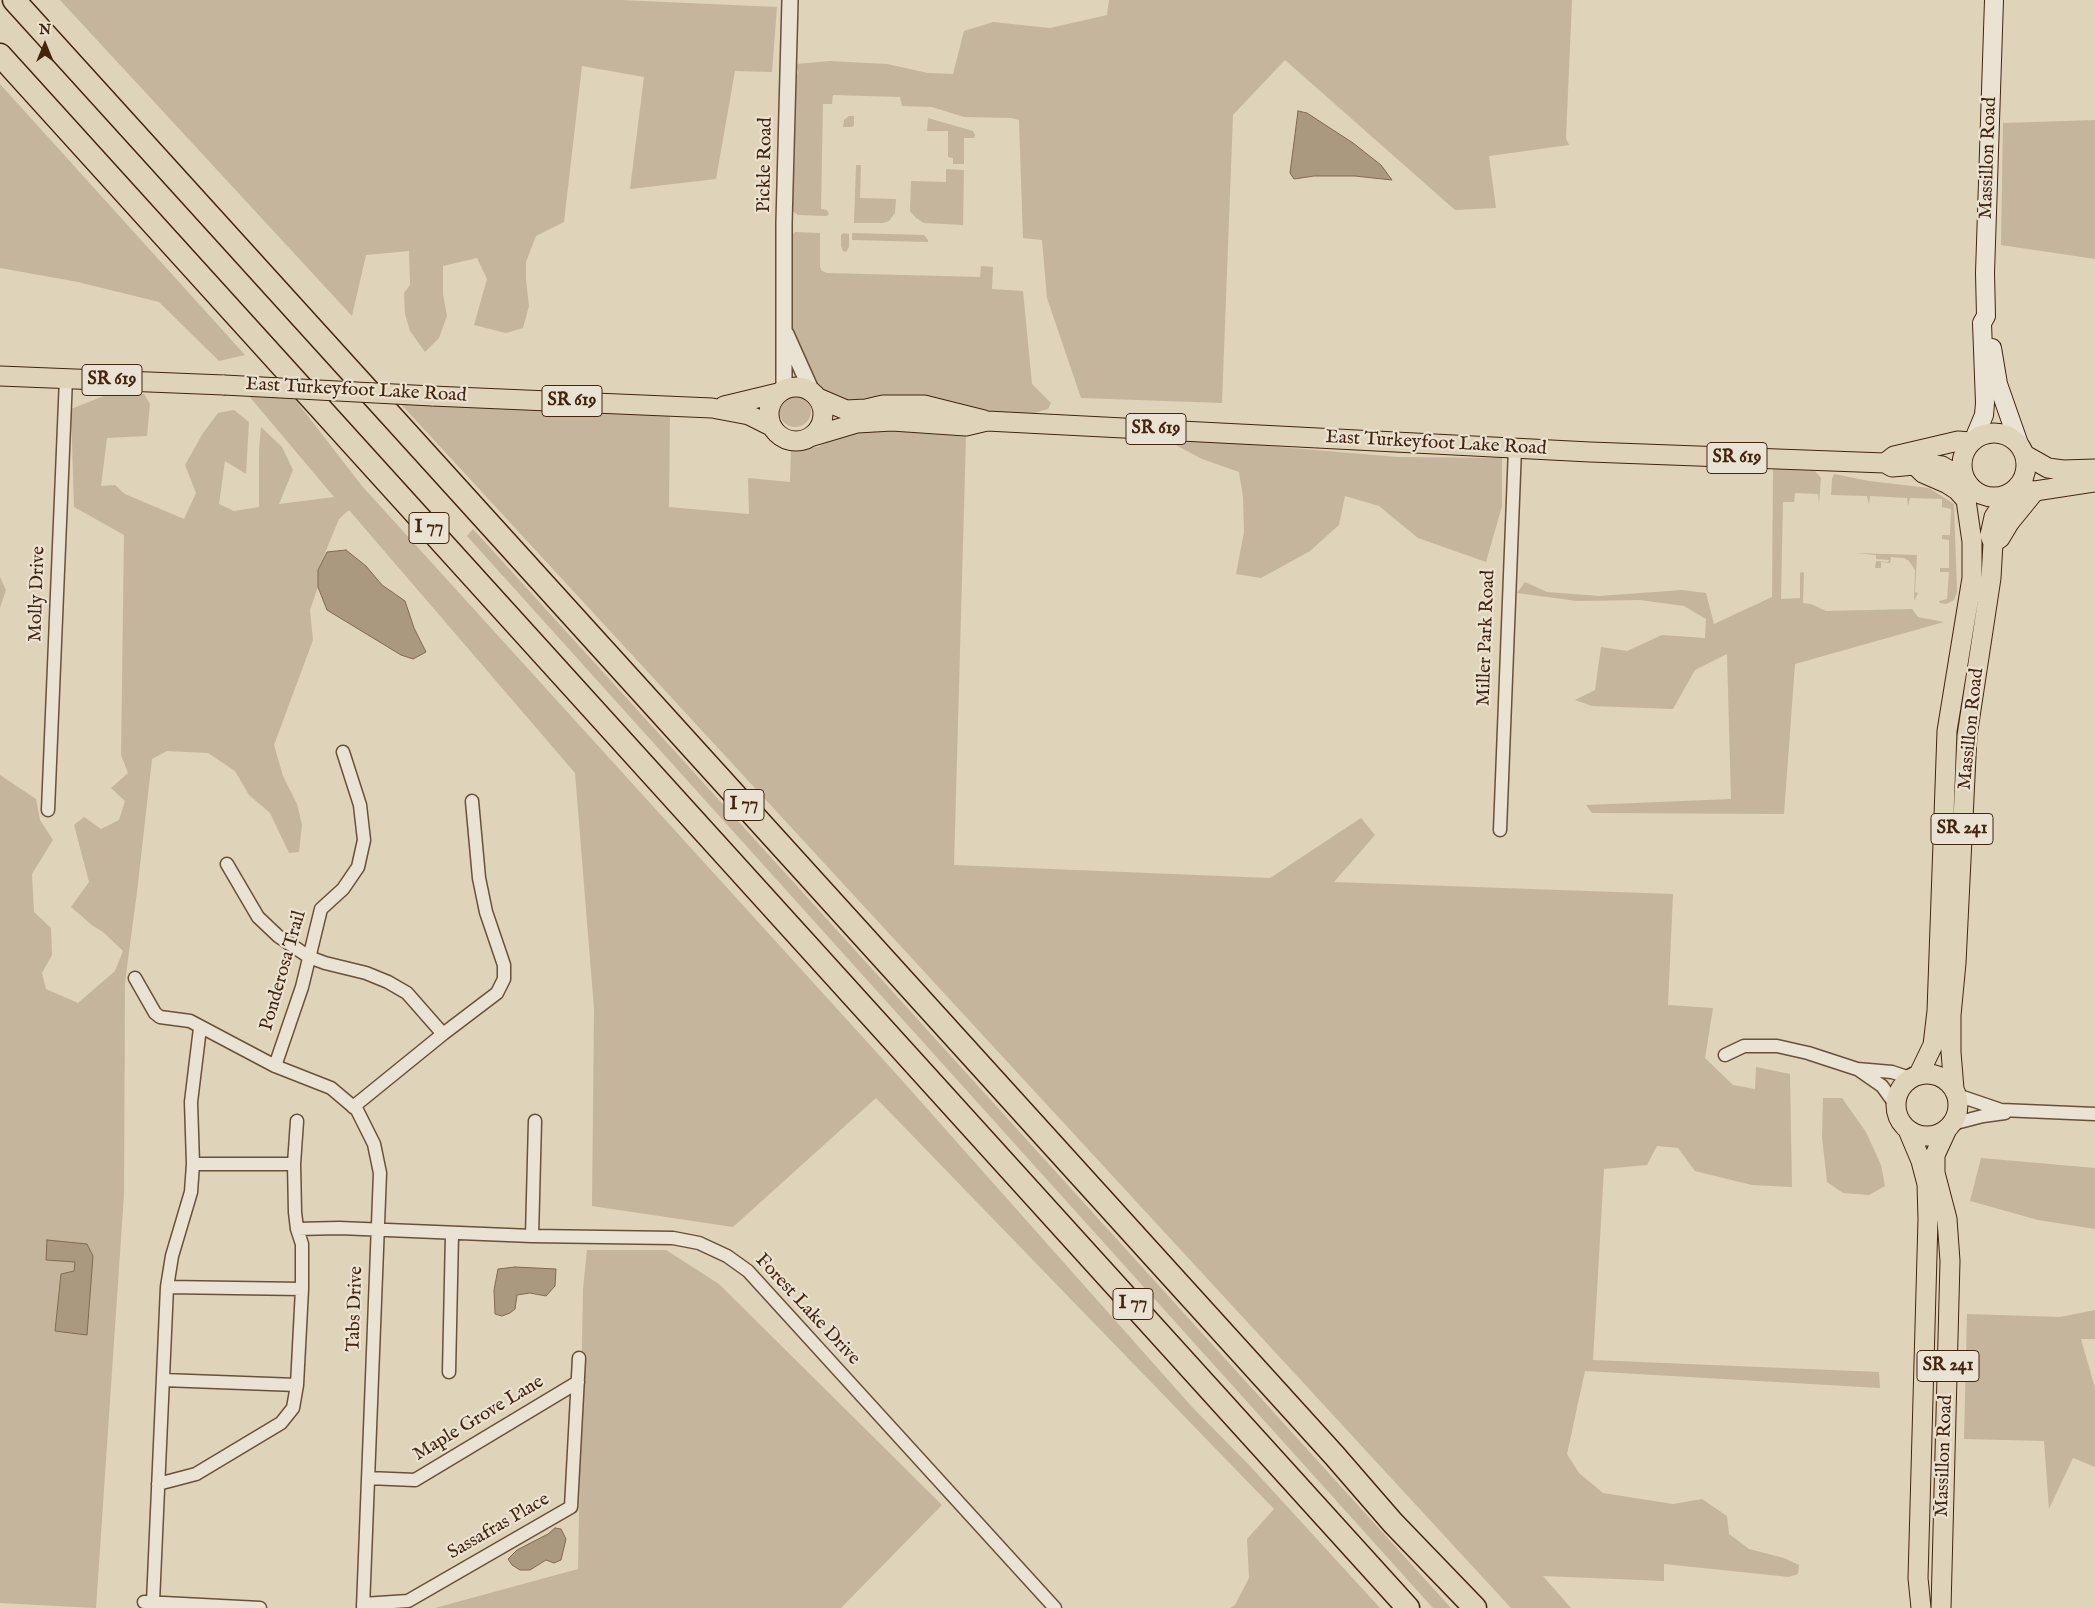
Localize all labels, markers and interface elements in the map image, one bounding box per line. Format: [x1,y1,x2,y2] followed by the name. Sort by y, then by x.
[20,20,70,70] north arrow
[39,21,51,39] text: N
[1975,97,2003,219] street label: Massillon Road
[754,117,778,213] street label: Pickle Road
[82,364,142,396] road number: SR 619
[245,374,467,408] street label: East Turkeyfoot Lake Road
[542,386,602,416] road number: SR 619
[1126,414,1186,444] road number: SR 619
[1325,427,1547,461] street label: East Turkeyfoot Lake Road
[1707,442,1767,473] road number: SR 619
[409,512,449,544] road number: I 77
[25,546,51,642] street label: Molly Drive
[1473,569,1501,707] street label: Miller Park Road
[1954,667,1990,791] street label: Massillon Road
[724,790,764,820] road number: I 77
[1931,814,1993,844] road number: SR 241
[256,908,312,1034] street label: Ponderosa Trail
[750,1250,864,1370] street label: Forest Lake Drive
[343,1266,369,1352] street label: Tabs Drive
[1113,1288,1153,1320] road number: I 77
[1917,1350,1979,1382] road number: SR 241
[410,1371,548,1467] street label: Maple Grove Lane
[1931,1395,1959,1517] street label: Massillon Road
[444,1489,554,1565] street label: Sassafras Place

